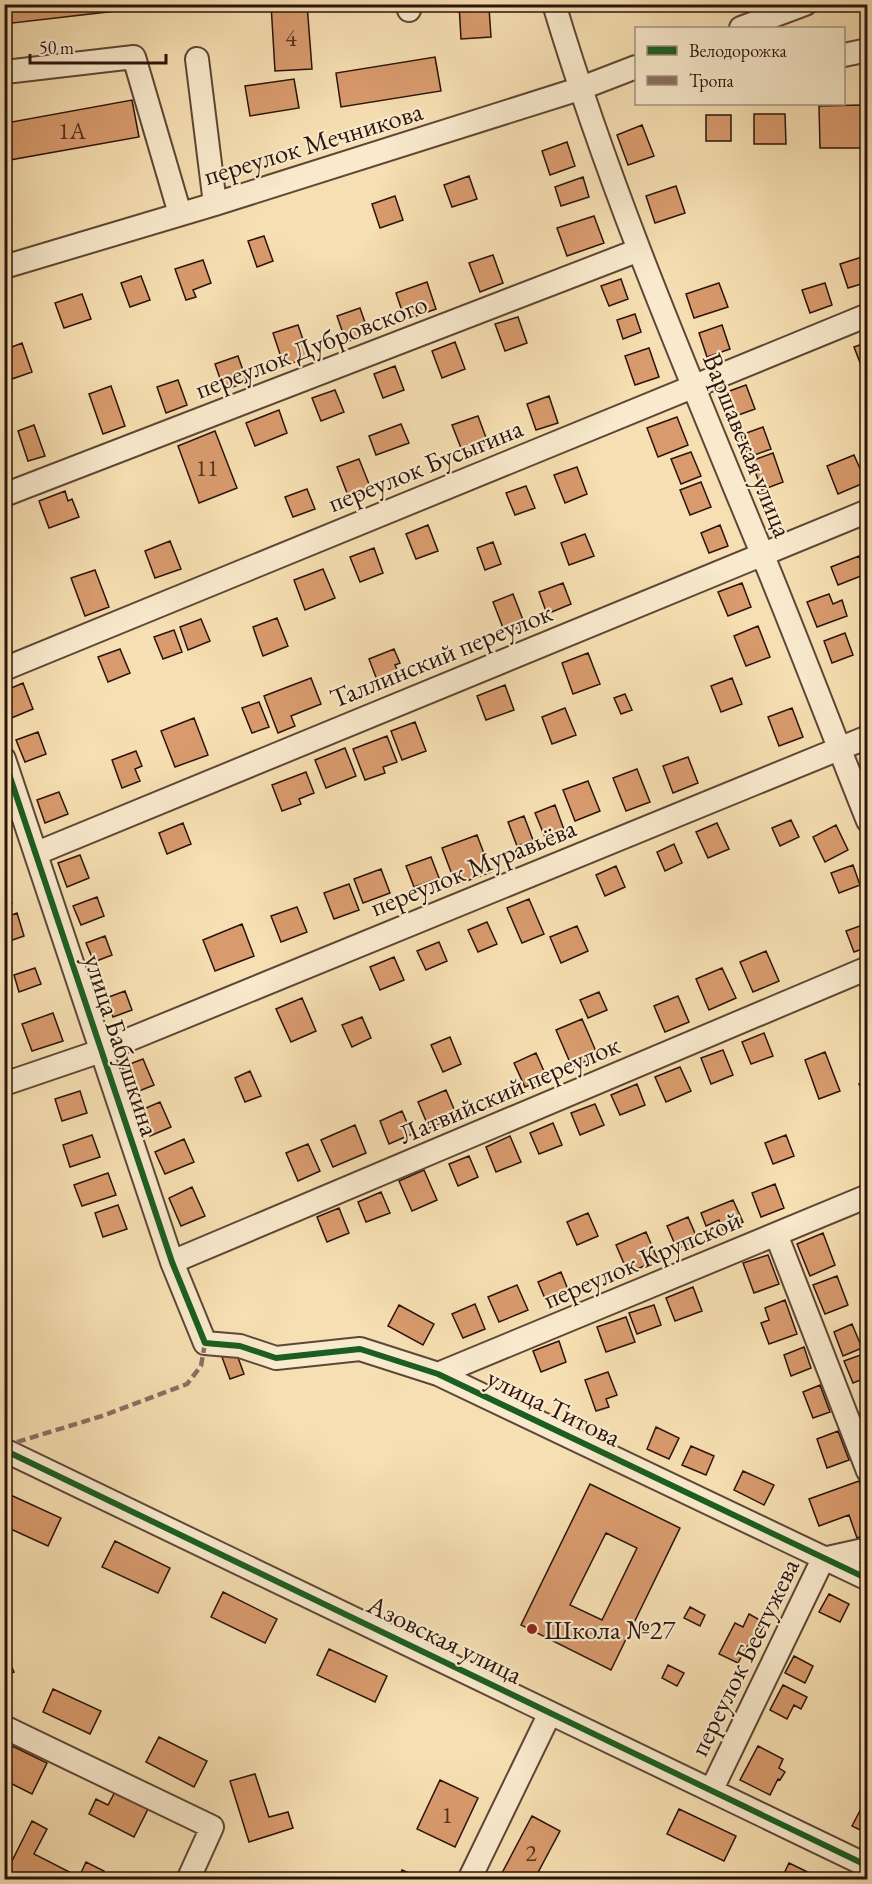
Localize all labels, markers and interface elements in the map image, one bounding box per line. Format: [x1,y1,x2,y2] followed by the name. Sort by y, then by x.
[285,22,297,53] house number: 4
[30,27,166,65] scale bar
[635,27,845,105] legend
[39,36,74,59] text: 50 m
[689,39,788,62] text: Велодорожка
[689,69,735,92] text: Тропа
[199,93,427,193] street label: переулок Мечникова
[58,115,86,146] house number: 1А
[190,286,432,406] street label: переулок Дубровского
[695,348,801,543] street label: Варшавская улица
[322,410,528,520] street label: переулок Бусыгина
[195,452,219,483] house number: 11
[325,594,557,716] street label: Таллинский переулок
[365,810,581,924] street label: переулок Муравьёва
[76,950,168,1141] street label: улица Бабушкина
[393,1026,625,1152] street label: Латвийский переулок
[538,1202,746,1316] street label: переулок Крупской
[481,1360,627,1455] street label: улица Титова
[681,1552,807,1762] street label: переулок Бестужева
[361,1586,528,1692] street label: Азовская улица
[544,1612,677,1647] place label: Школа №27
[525,1622,539,1636] marker: Школа №27
[441,1799,453,1830] house number: 1
[525,1837,537,1868] house number: 2

